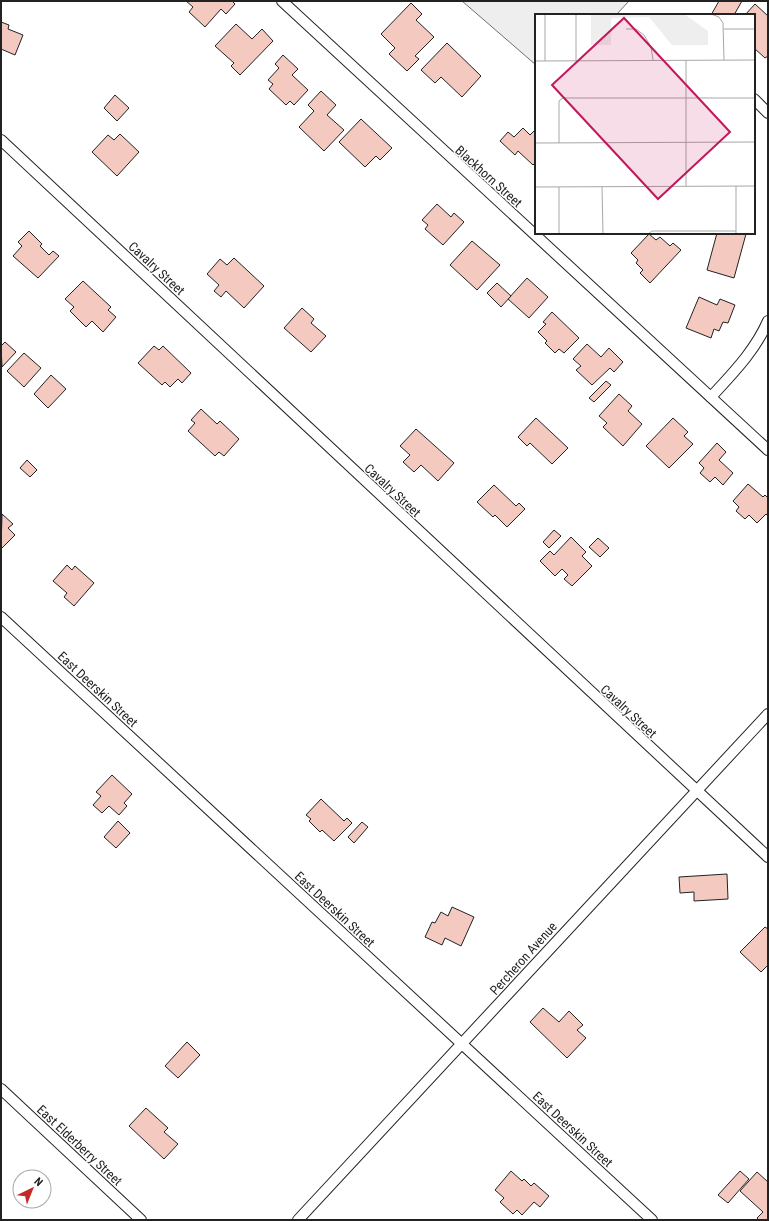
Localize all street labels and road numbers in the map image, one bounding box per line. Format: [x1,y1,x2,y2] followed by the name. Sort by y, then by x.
[452,142,525,210] street label: Blackhorn Street
[126,239,188,298] street label: Cavalry Street
[362,461,424,520] street label: Cavalry Street
[55,649,141,730] street label: East Deerskin Street
[598,682,660,741] street label: Cavalry Street
[292,869,378,950] street label: East Deerskin Street
[487,919,560,998] street label: Percheron Avenue
[530,1089,616,1170] street label: East Deerskin Street
[34,1102,125,1189] street label: East Elderberry Street

